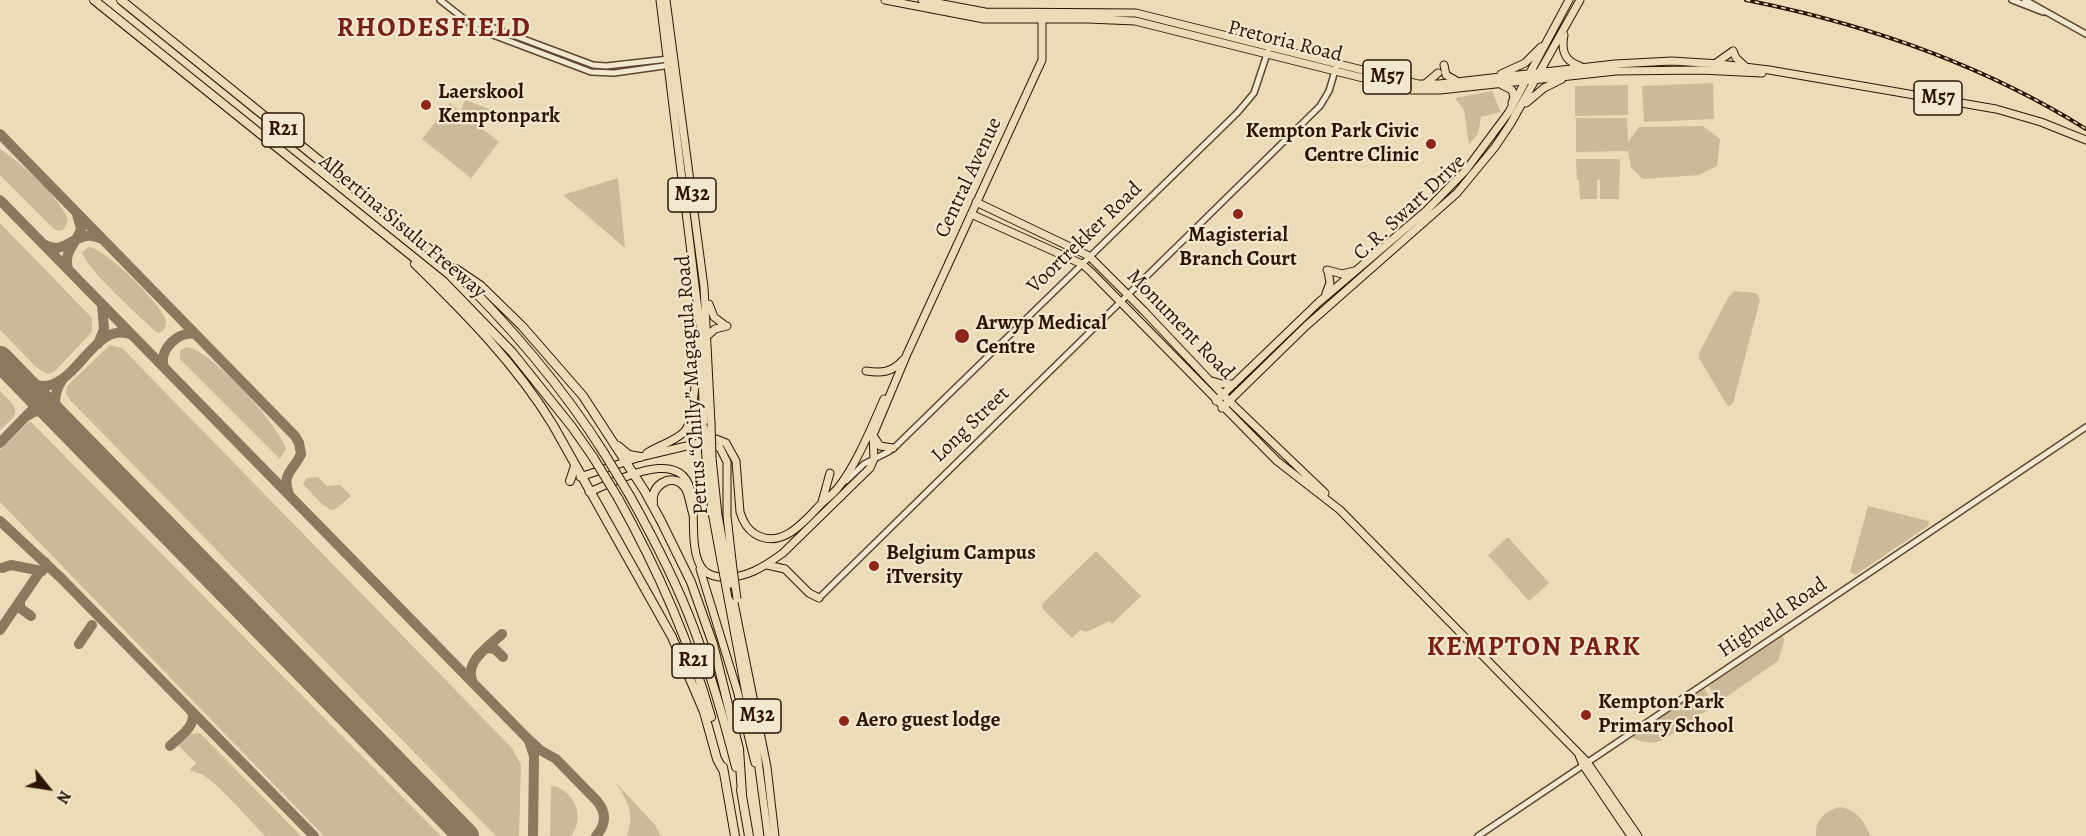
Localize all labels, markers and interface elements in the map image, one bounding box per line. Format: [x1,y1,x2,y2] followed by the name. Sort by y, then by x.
[337,13,531,45] district label: RHODESFIELD
[1225,16,1345,68] street label: Pretoria Road
[1363,60,1411,94] road number: M57
[438,80,560,130] place label: Laerskool Kemptonpark
[1914,81,1962,115] road number: M57
[419,98,433,112] marker: Laerskool Kemptonpark
[262,113,304,147] road number: R21
[930,114,1008,242] street label: Central Avenue
[1246,119,1419,169] place label: Kempton Park Civic Centre Clinic
[1424,137,1438,151] marker: Kempton Park Civic Centre Clinic
[313,150,491,304] street label: Albertina Sisulu Freeway
[1349,150,1471,266] street label: C.R. Swart Drive
[1022,177,1148,299] street label: Voortrekker Road
[668,178,716,212] road number: M32
[1231,207,1245,221] marker: Magisterial Branch Court
[1179,223,1297,273] place label: Magisterial Branch Court
[671,254,715,516] street label: Petrus “Chilly” Magagula Road
[1121,264,1239,386] street label: Monument Road
[976,311,1107,361] place label: Arwyp Medical Centre
[953,327,971,345] marker: Arwyp Medical Centre
[927,382,1015,468] street label: Long Street
[886,541,1036,591] place label: Belgium Campus iTversity
[867,559,881,573] marker: Belgium Campus iTversity
[1714,572,1832,664] street label: Highveld Road
[1427,632,1641,664] district label: KEMPTON PARK
[672,644,714,678] road number: R21
[1598,690,1733,740] place label: Kempton Park Primary School
[733,699,781,733] road number: M32
[856,708,1000,734] place label: Aero guest lodge
[1579,708,1593,722] marker: Kempton Park Primary School
[837,714,851,728] marker: Aero guest lodge
[18,758,78,818] north arrow
[51,786,76,808] text: N

